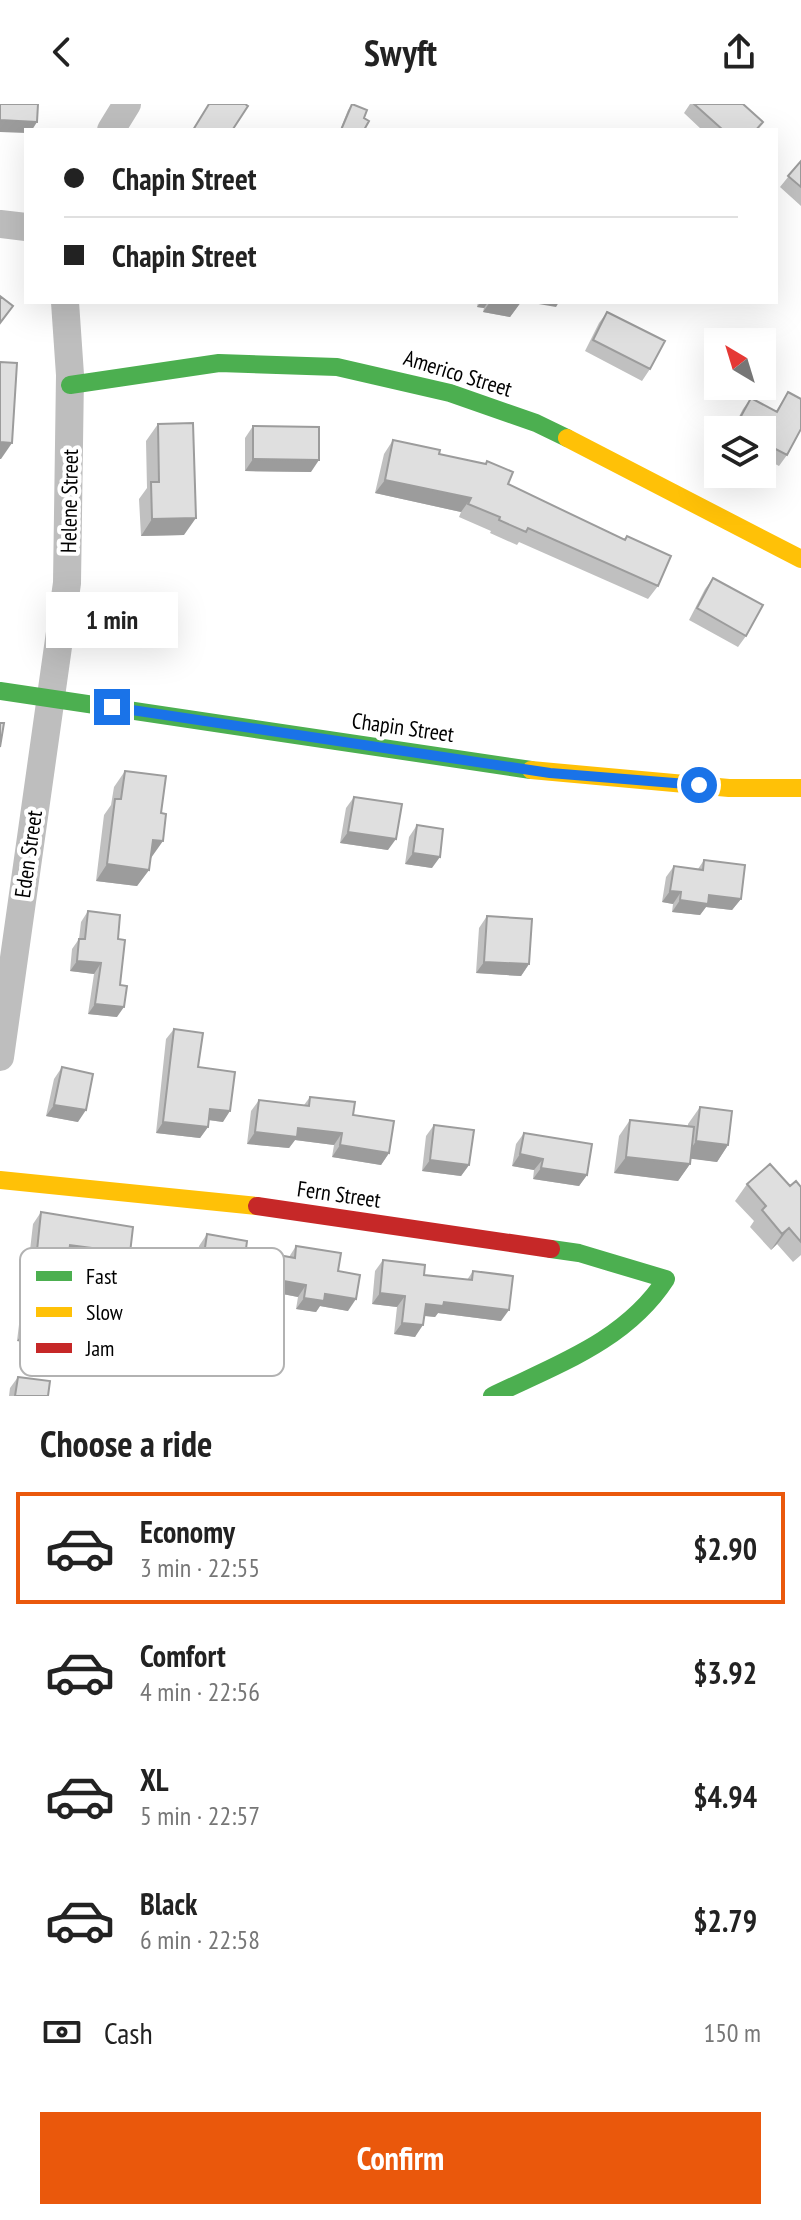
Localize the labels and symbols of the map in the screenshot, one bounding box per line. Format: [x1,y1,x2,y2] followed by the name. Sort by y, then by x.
[704,328,776,400] north arrow
[400,343,516,403] street label: Americo Street
[54,449,84,553] street label: Helene Street
[46,591,178,647] callout: 1 min
[94,689,130,725] route end
[350,706,456,748] street label: Chapin Street
[681,767,717,803] route start
[8,809,48,899] street label: Eden Street
[295,1174,383,1214] street label: Fern Street
[20,1248,284,1376] legend
[86,1262,117,1290] text: Fast
[86,1298,123,1326] text: Slow
[85,1334,114,1362] text: Jam

